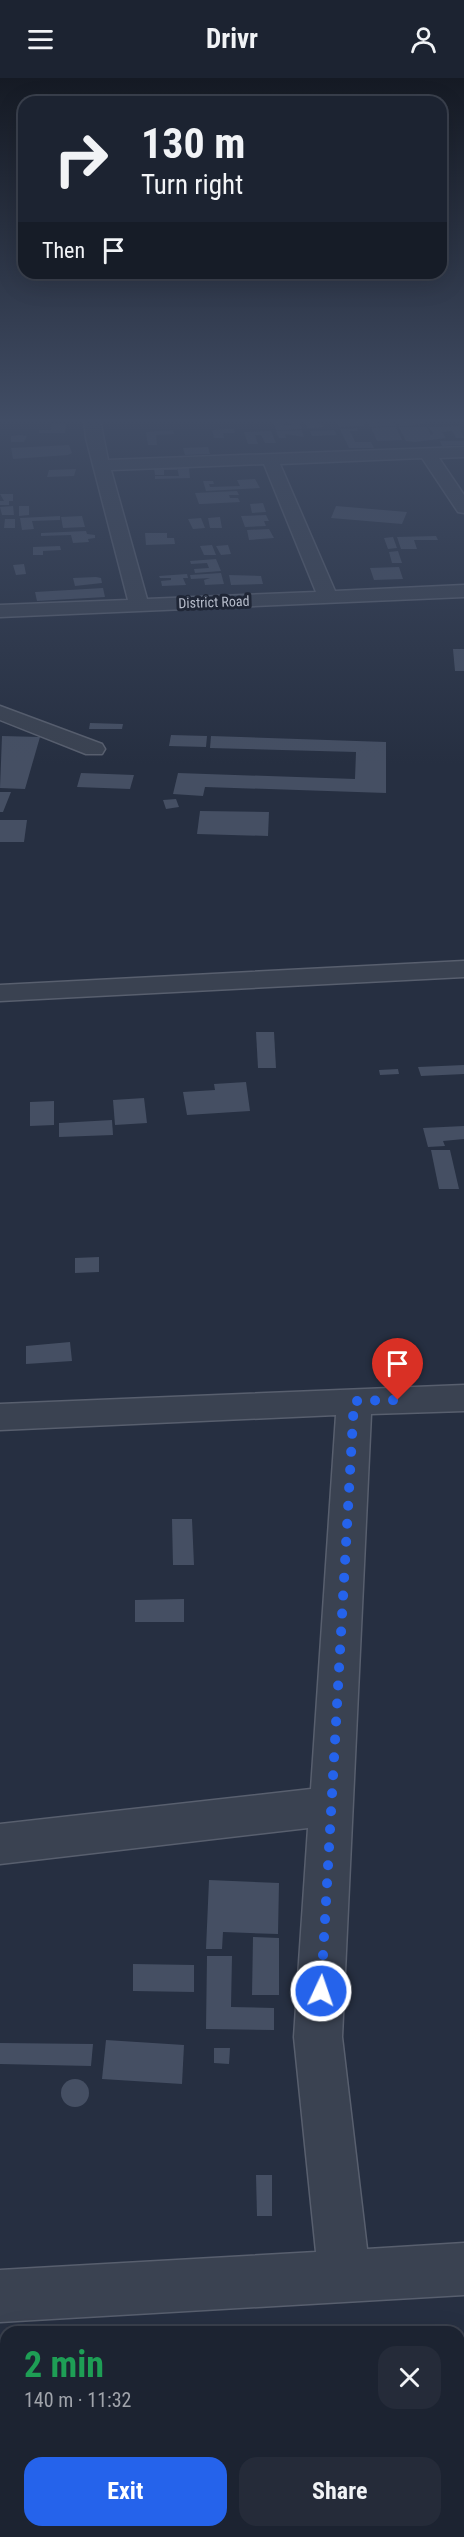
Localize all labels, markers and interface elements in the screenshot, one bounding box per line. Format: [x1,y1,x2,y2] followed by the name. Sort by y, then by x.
[24,23,57,56] icon: menu
[206,23,258,55] text: Drivr
[407,23,440,56] icon: person
[141,119,246,168] text: 130 m
[42,120,120,198] icon: right
[141,169,243,201] text: Turn right
[97,234,130,267] icon: arrive
[42,238,85,263] text: Then
[178,593,250,611] street label: District Road
[372,1338,423,1400] pin
[381,1347,414,1380] icon: arrive
[289,1959,353,2023] position arrow
[24,2344,104,2386] text: 2 min
[378,2346,441,2409] button: close
[24,2388,131,2412] text: 140 m · 11:32
[24,2457,227,2526] button: Exit
[239,2457,441,2526] button: Share

